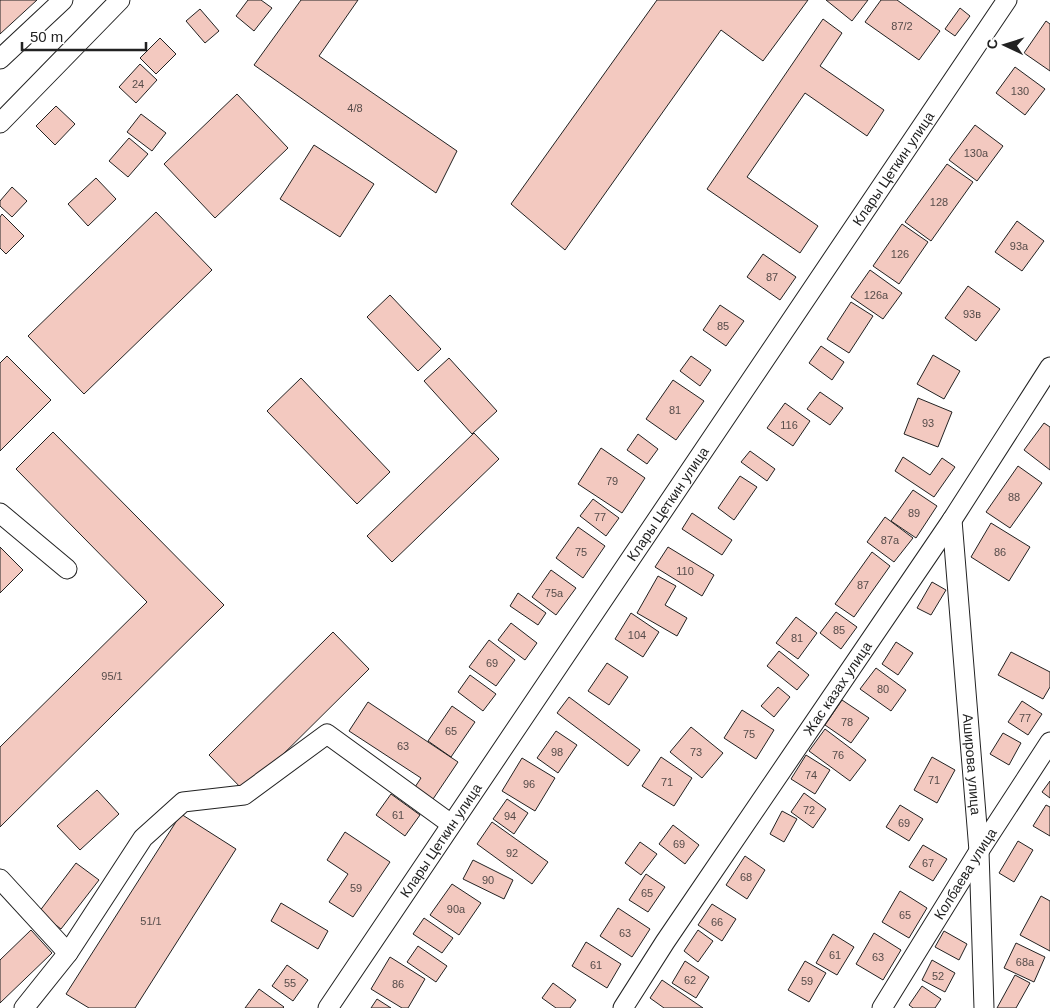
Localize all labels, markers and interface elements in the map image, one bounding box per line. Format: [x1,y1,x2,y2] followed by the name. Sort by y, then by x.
[22,20,146,52] scale bar
[891,20,913,32] house number: 87/2
[980,20,1030,70] north arrow
[30,28,63,45] text: 50 m
[984,38,1000,50] text: С
[132,78,144,90] house number: 24
[1011,85,1029,97] house number: 130
[347,102,363,114] house number: 4/8
[849,108,938,229] street label: Клары Цеткин улица
[964,147,989,159] house number: 130а
[930,196,948,208] house number: 128
[1010,240,1029,252] house number: 93а
[891,248,909,260] house number: 126
[766,271,778,283] house number: 87
[864,289,889,301] house number: 126а
[963,308,981,320] house number: 93в
[717,320,729,332] house number: 85
[669,404,681,416] house number: 81
[922,417,934,429] house number: 93
[780,419,798,431] house number: 116
[624,443,712,564] street label: Клары Цеткин улица
[606,475,618,487] house number: 79
[1008,491,1020,503] house number: 88
[908,507,920,519] house number: 89
[594,511,606,523] house number: 77
[881,534,900,546] house number: 87а
[575,546,587,558] house number: 75
[994,546,1006,558] house number: 86
[676,565,694,577] house number: 110
[857,579,869,591] house number: 87
[545,587,564,599] house number: 75а
[833,624,845,636] house number: 85
[628,629,646,641] house number: 104
[791,632,803,644] house number: 81
[800,638,875,738] street label: Жас казах улица
[486,657,498,669] house number: 69
[101,670,123,682] house number: 95/1
[877,683,889,695] house number: 80
[1019,712,1031,724] house number: 77
[960,713,984,816] street label: Аширова улица
[841,716,853,728] house number: 78
[445,725,457,737] house number: 65
[743,728,755,740] house number: 75
[397,740,409,752] house number: 63
[551,746,563,758] house number: 98
[690,746,702,758] house number: 73
[832,749,844,761] house number: 76
[805,769,817,781] house number: 74
[928,774,940,786] house number: 71
[661,776,673,788] house number: 71
[523,778,535,790] house number: 96
[397,780,485,901] street label: Клары Цеткин улица
[803,804,815,816] house number: 72
[392,809,404,821] house number: 61
[504,810,516,822] house number: 94
[898,817,910,829] house number: 69
[931,825,1000,922] street label: Колбаева улица
[673,838,685,850] house number: 69
[506,847,518,859] house number: 92
[922,857,934,869] house number: 67
[740,871,752,883] house number: 68
[482,874,494,886] house number: 90
[350,882,362,894] house number: 59
[641,887,653,899] house number: 65
[447,903,466,915] house number: 90а
[899,909,911,921] house number: 65
[140,915,162,927] house number: 51/1
[711,916,723,928] house number: 66
[619,927,631,939] house number: 63
[829,949,841,961] house number: 61
[872,951,884,963] house number: 63
[1016,956,1035,968] house number: 68а
[590,959,602,971] house number: 61
[932,970,944,982] house number: 52
[684,974,696,986] house number: 62
[801,975,813,987] house number: 59
[284,977,296,989] house number: 55
[392,978,404,990] house number: 86

